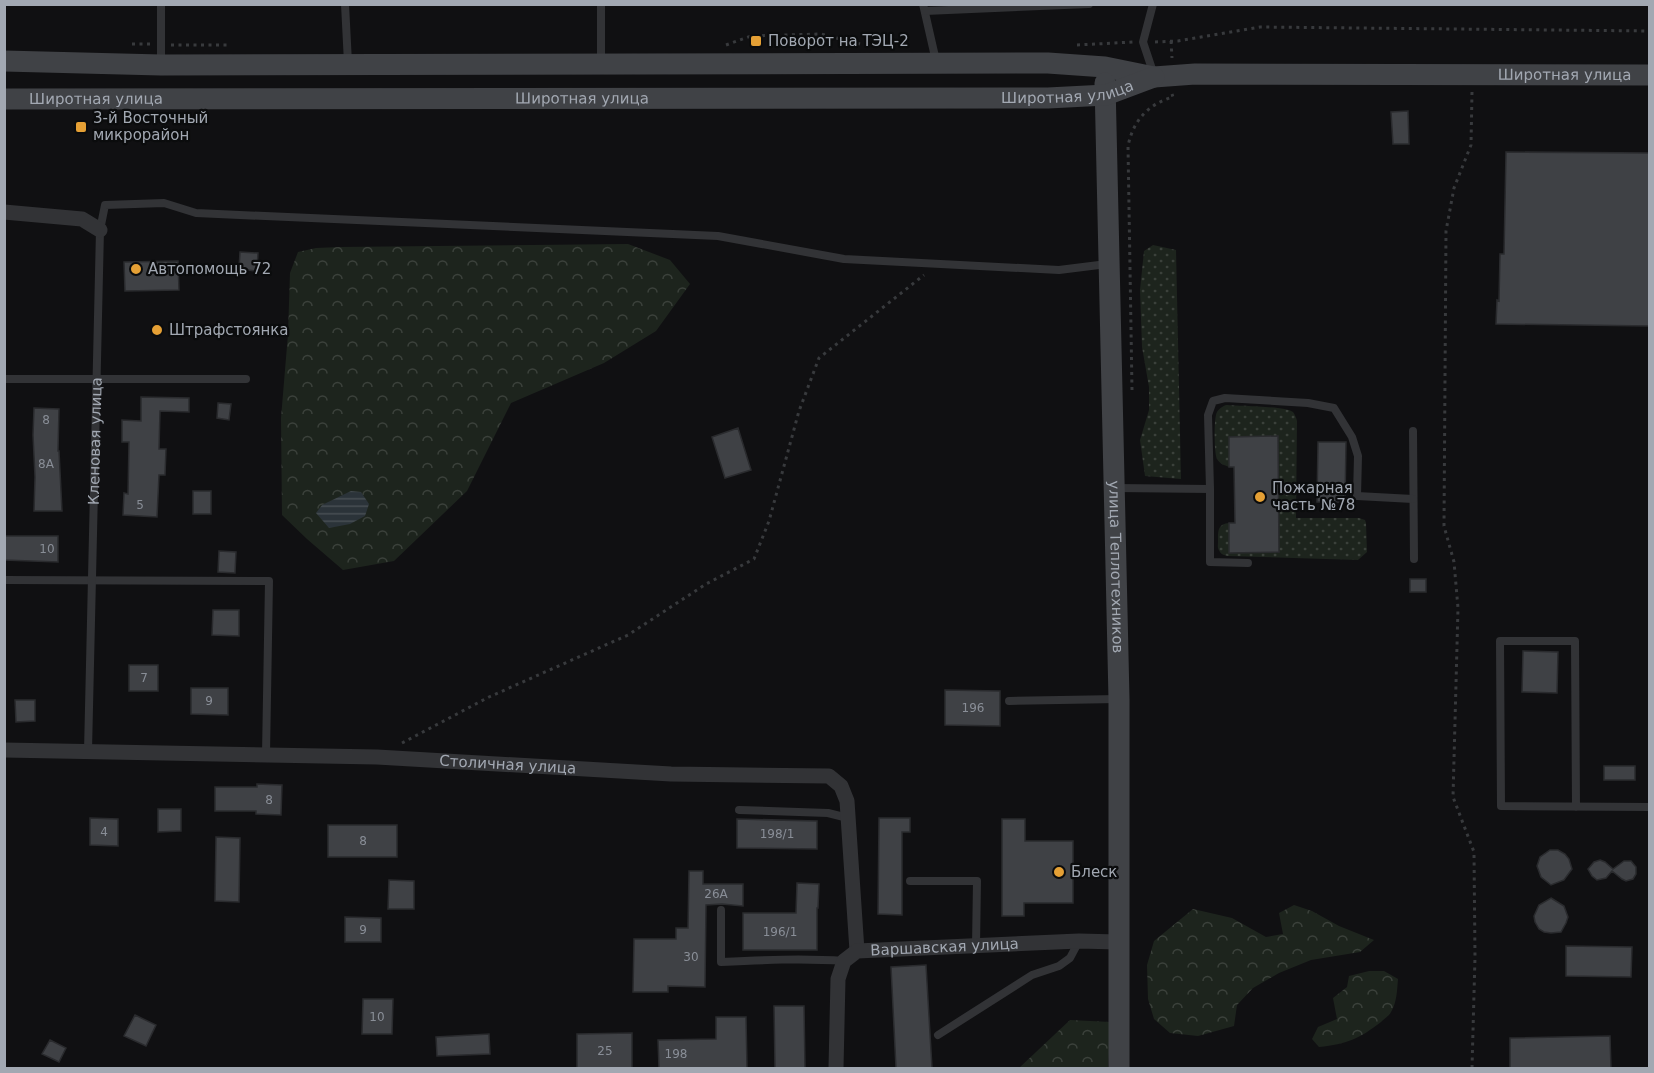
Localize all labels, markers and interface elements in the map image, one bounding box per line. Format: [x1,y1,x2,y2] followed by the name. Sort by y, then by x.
[768,32,909,50] place label: Поворот на ТЭЦ-2
[749,34,763,48] marker: Поворот на ТЭЦ-2
[1498,66,1632,84] street label: Широтная улица
[1001,76,1136,107] street label: Широтная улица
[515,89,649,108] street label: Широтная улица
[29,90,163,108] street label: Широтная улица
[93,109,208,144] place label: 3-й Восточный микрорайон
[74,120,88,134] marker: 3-й Восточный микрорайон
[148,260,271,278] place label: Автопомощь 72
[129,262,143,276] marker: Автопомощь 72
[169,321,289,339] place label: Штрафстоянка
[150,323,164,337] marker: Штрафстоянка
[85,377,106,505] street label: Кленовая улица
[42,413,50,427] house number: 8
[38,457,55,471] house number: 8А
[1272,479,1355,514] place label: Пожарная часть №78
[1105,480,1127,654] street label: улица Теплотехников
[1253,490,1267,504] marker: Пожарная часть №78
[136,498,144,512] house number: 5
[39,542,55,556] house number: 10
[140,671,148,685] house number: 7
[205,694,213,708] house number: 9
[962,701,984,715] house number: 196
[439,752,577,778] street label: Столичная улица
[265,793,273,807] house number: 8
[100,825,108,839] house number: 4
[760,827,794,841] house number: 198/1
[359,834,367,848] house number: 8
[1071,863,1117,881] place label: Блеск
[1052,865,1066,879] marker: Блеск
[704,887,729,901] house number: 26А
[359,923,367,937] house number: 9
[763,925,797,939] house number: 196/1
[870,935,1019,959] street label: Варшавская улица
[683,950,699,964] house number: 30
[369,1010,385,1024] house number: 10
[597,1044,613,1058] house number: 25
[665,1047,687,1061] house number: 198

